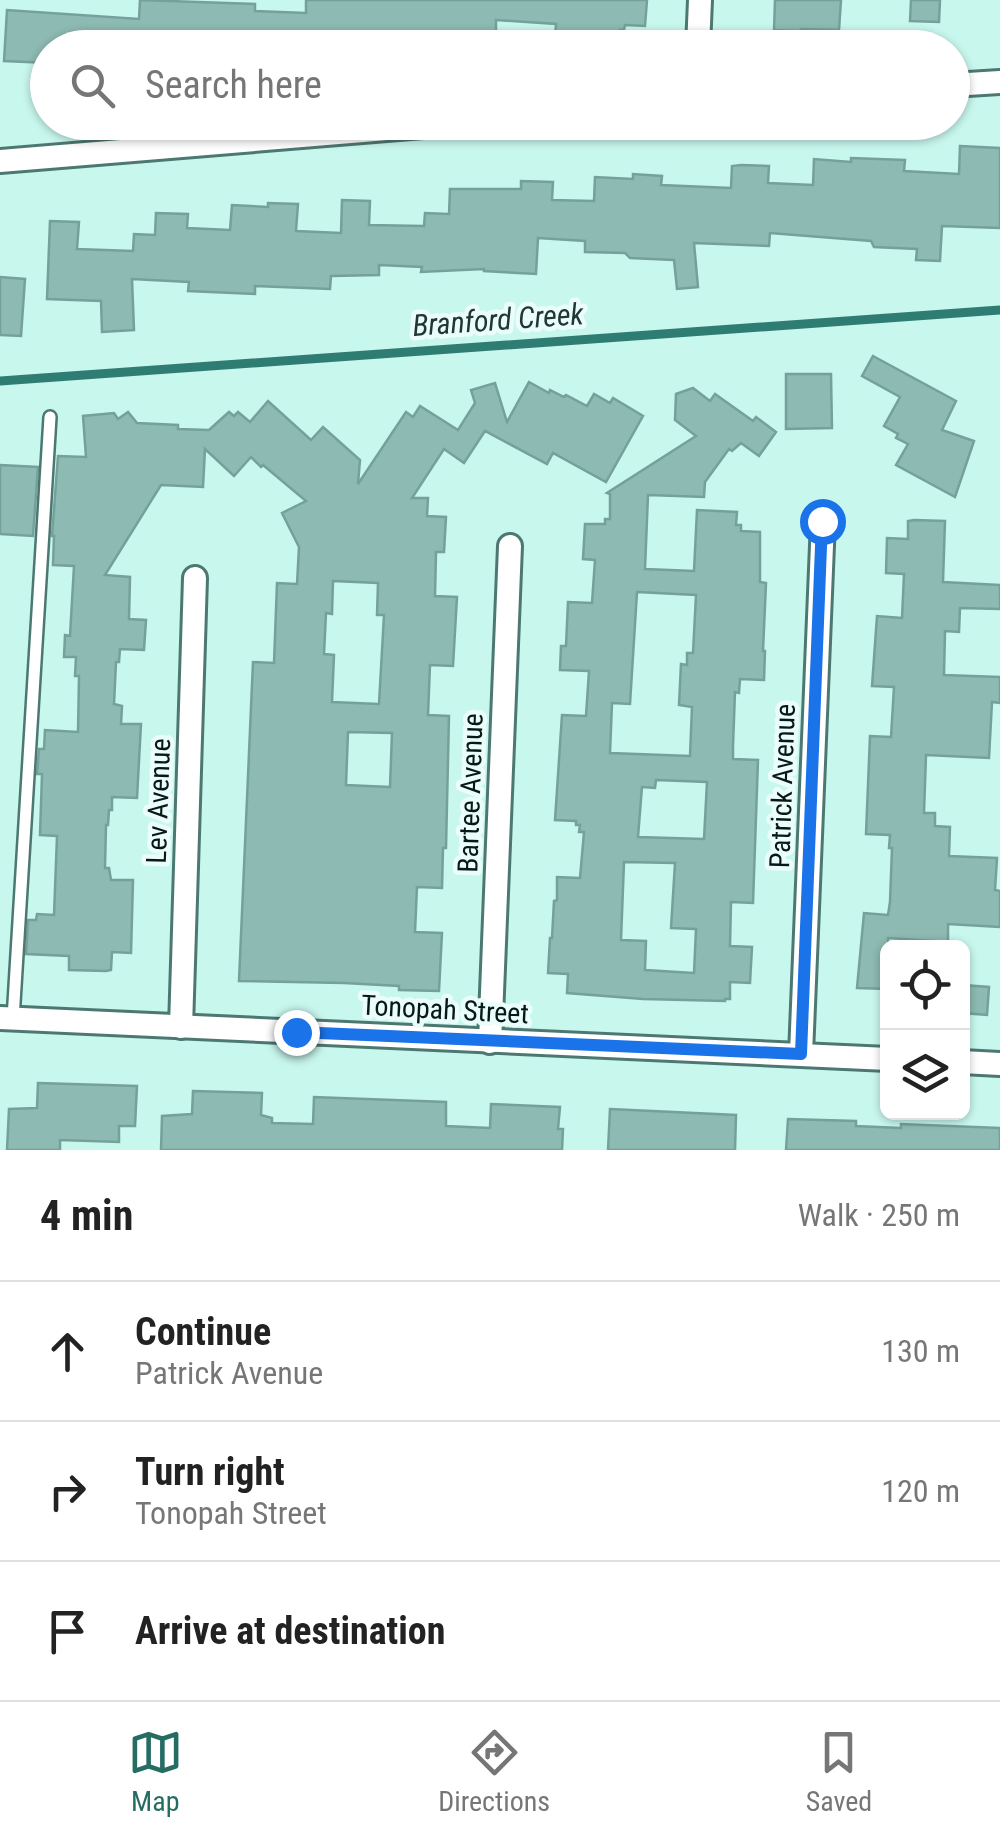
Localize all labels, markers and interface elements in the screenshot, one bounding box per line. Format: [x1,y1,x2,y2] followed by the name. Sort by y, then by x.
[30,30,970,140] search box
[65,58,120,113] icon: search
[145,63,322,107] text: Search here
[411,296,586,343] water label: Branford Creek
[800,499,846,545] route start
[763,703,802,869] street label: Patrick Avenue
[451,713,490,873] street label: Bartee Avenue
[140,738,177,864] street label: Lev Avenue
[880,940,970,1120] map controls
[880,940,970,1030] button: locate
[360,989,530,1030] street label: Tonopah Street
[274,1010,320,1056] route end
[880,1030,970,1120] button: layers
[40,1191,133,1240] text: 4 min
[798,1196,960,1234] text: Walk · 250 m
[135,1310,271,1354] text: Continue
[40,1324,95,1379] icon: ahead
[881,1332,960,1370] text: 130 m
[135,1354,323,1392] text: Patrick Avenue
[135,1450,285,1494] text: Turn right
[40,1464,95,1519] icon: right
[881,1472,960,1510] text: 120 m
[135,1494,327,1532] text: Tonopah Street
[40,1604,95,1659] icon: arrive
[135,1609,445,1653] text: Arrive at destination
[128,1725,183,1818] tab: Map
[438,1725,550,1818] tab: Directions
[806,1725,872,1818] tab: Saved

